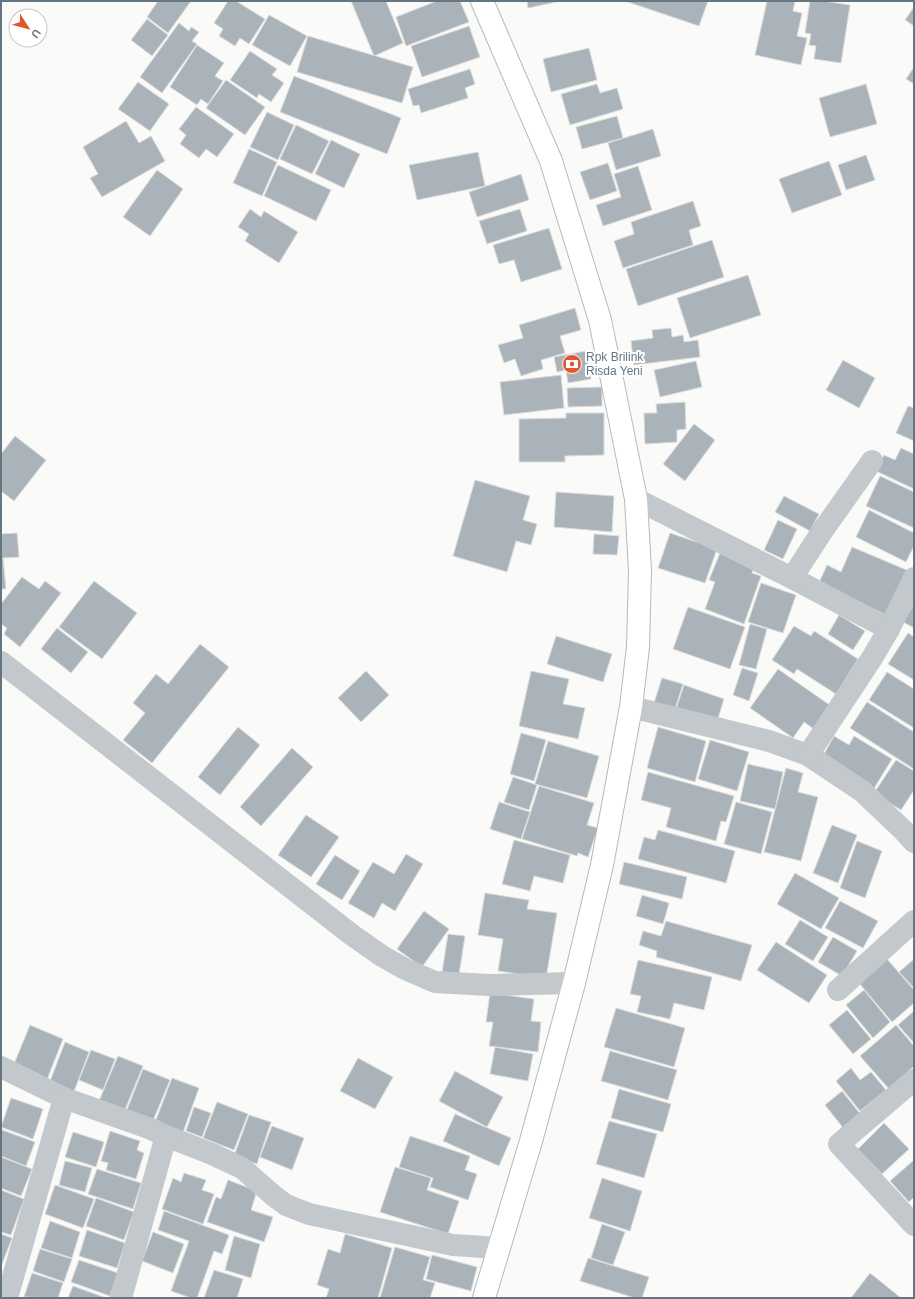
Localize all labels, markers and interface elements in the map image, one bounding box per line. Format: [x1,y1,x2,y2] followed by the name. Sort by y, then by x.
[8,8,48,48] north arrow
[29,27,43,41] text: U
[586,350,644,378] place label: Rpk Brilink Risda Yeni
[561,353,583,375] bank icon: Rpk Brilink Risda Yeni

